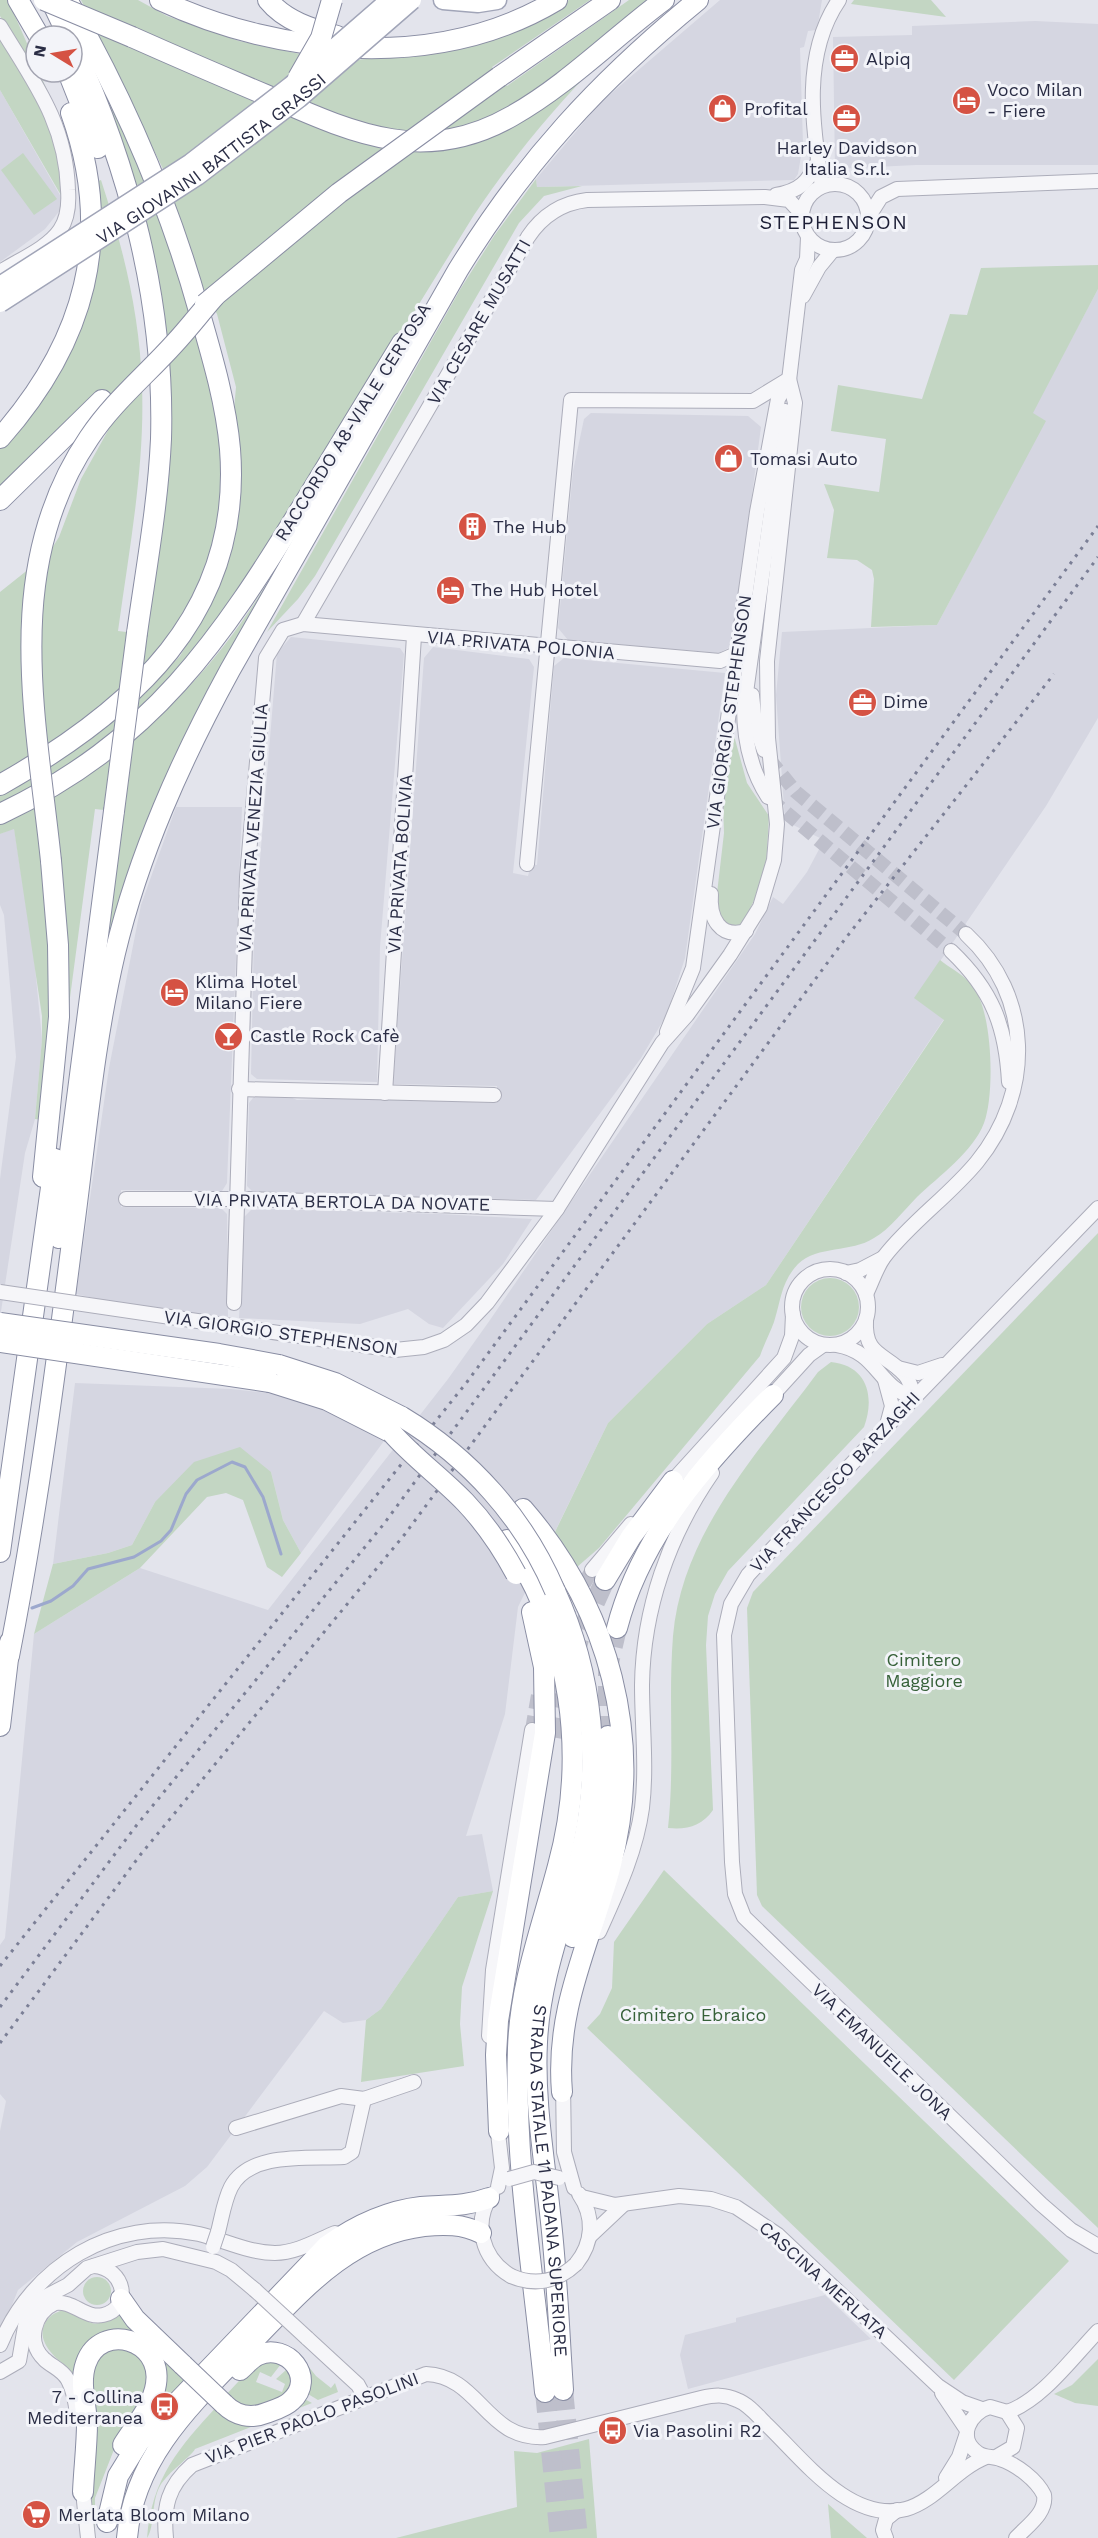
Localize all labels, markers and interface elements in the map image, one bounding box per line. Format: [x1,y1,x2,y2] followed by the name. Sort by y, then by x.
[24,24,84,84] north arrow
[829,43,861,75] office icon: Alpiq
[29,44,50,59] text: N
[866,48,911,69] place label: Alpiq
[92,69,330,248] street label: VIA GIOVANNI BATTISTA GRASSI
[987,79,1083,121] place label: Voco Milan - Fiere
[950,84,982,116] hotel icon: Voco Milan - Fiere
[707,93,739,125] shop icon: Profital
[744,98,808,119] place label: Profital
[831,103,863,135] office icon: Harley Davidson Italia S.r.l.
[777,137,917,179] place label: Harley Davidson Italia S.r.l.
[760,210,908,234] district label: STEPHENSON
[423,235,535,408] street label: VIA CESARE MUSATTI
[270,299,435,545] street label: RACCORDO A8-VIALE CERTOSA
[713,443,745,475] shop icon: Tomasi Auto
[750,448,858,469] place label: Tomasi Auto
[456,511,488,543] building icon: The Hub
[493,516,567,537] place label: The Hub
[434,574,466,606] hotel icon: The Hub Hotel
[471,579,598,600] place label: The Hub Hotel
[702,593,755,830] street label: VIA GIORGIO STEPHENSON
[426,626,616,663] street label: VIA PRIVATA POLONIA
[846,686,878,718] office icon: Dime
[883,691,928,712] place label: Dime
[233,702,272,954] street label: VIA PRIVATA VENEZIA GIULIA
[383,773,416,955] street label: VIA PRIVATA BOLIVIA
[195,971,303,1013] place label: Klima Hotel Milano Fiere
[158,976,190,1008] hotel icon: Klima Hotel Milano Fiere
[213,1020,245,1052] bar icon: Castle Rock Cafè
[250,1025,400,1046] place label: Castle Rock Cafè
[194,1188,490,1215] street label: VIA PRIVATA BERTOLA DA NOVATE
[163,1306,400,1359] street label: VIA GIORGIO STEPHENSON
[745,1387,924,1576] street label: VIA FRANCESCO BARZAGHI
[885,1649,963,1691] park label: Cimitero Maggiore
[808,1979,957,2124] street label: VIA EMANUELE JONA
[526,2003,572,2358] street label: STRADA STATALE 11 PADANA SUPERIORE
[620,2004,766,2025] park label: Cimitero Ebraico
[755,2217,892,2343] street label: CASCINA MERLATA
[202,2367,421,2468] street label: VIA PIER PAOLO PASOLINI
[27,2386,143,2428] place label: 7 - Collina Mediterranea
[148,2391,180,2423] bus stop icon: 7 - Collina Mediterranea
[596,2415,628,2447] bus stop icon: Via Pasolini R2
[633,2420,762,2441] place label: Via Pasolini R2
[21,2499,53,2531] supermarket icon: Merlata Bloom Milano
[58,2504,250,2525] place label: Merlata Bloom Milano

